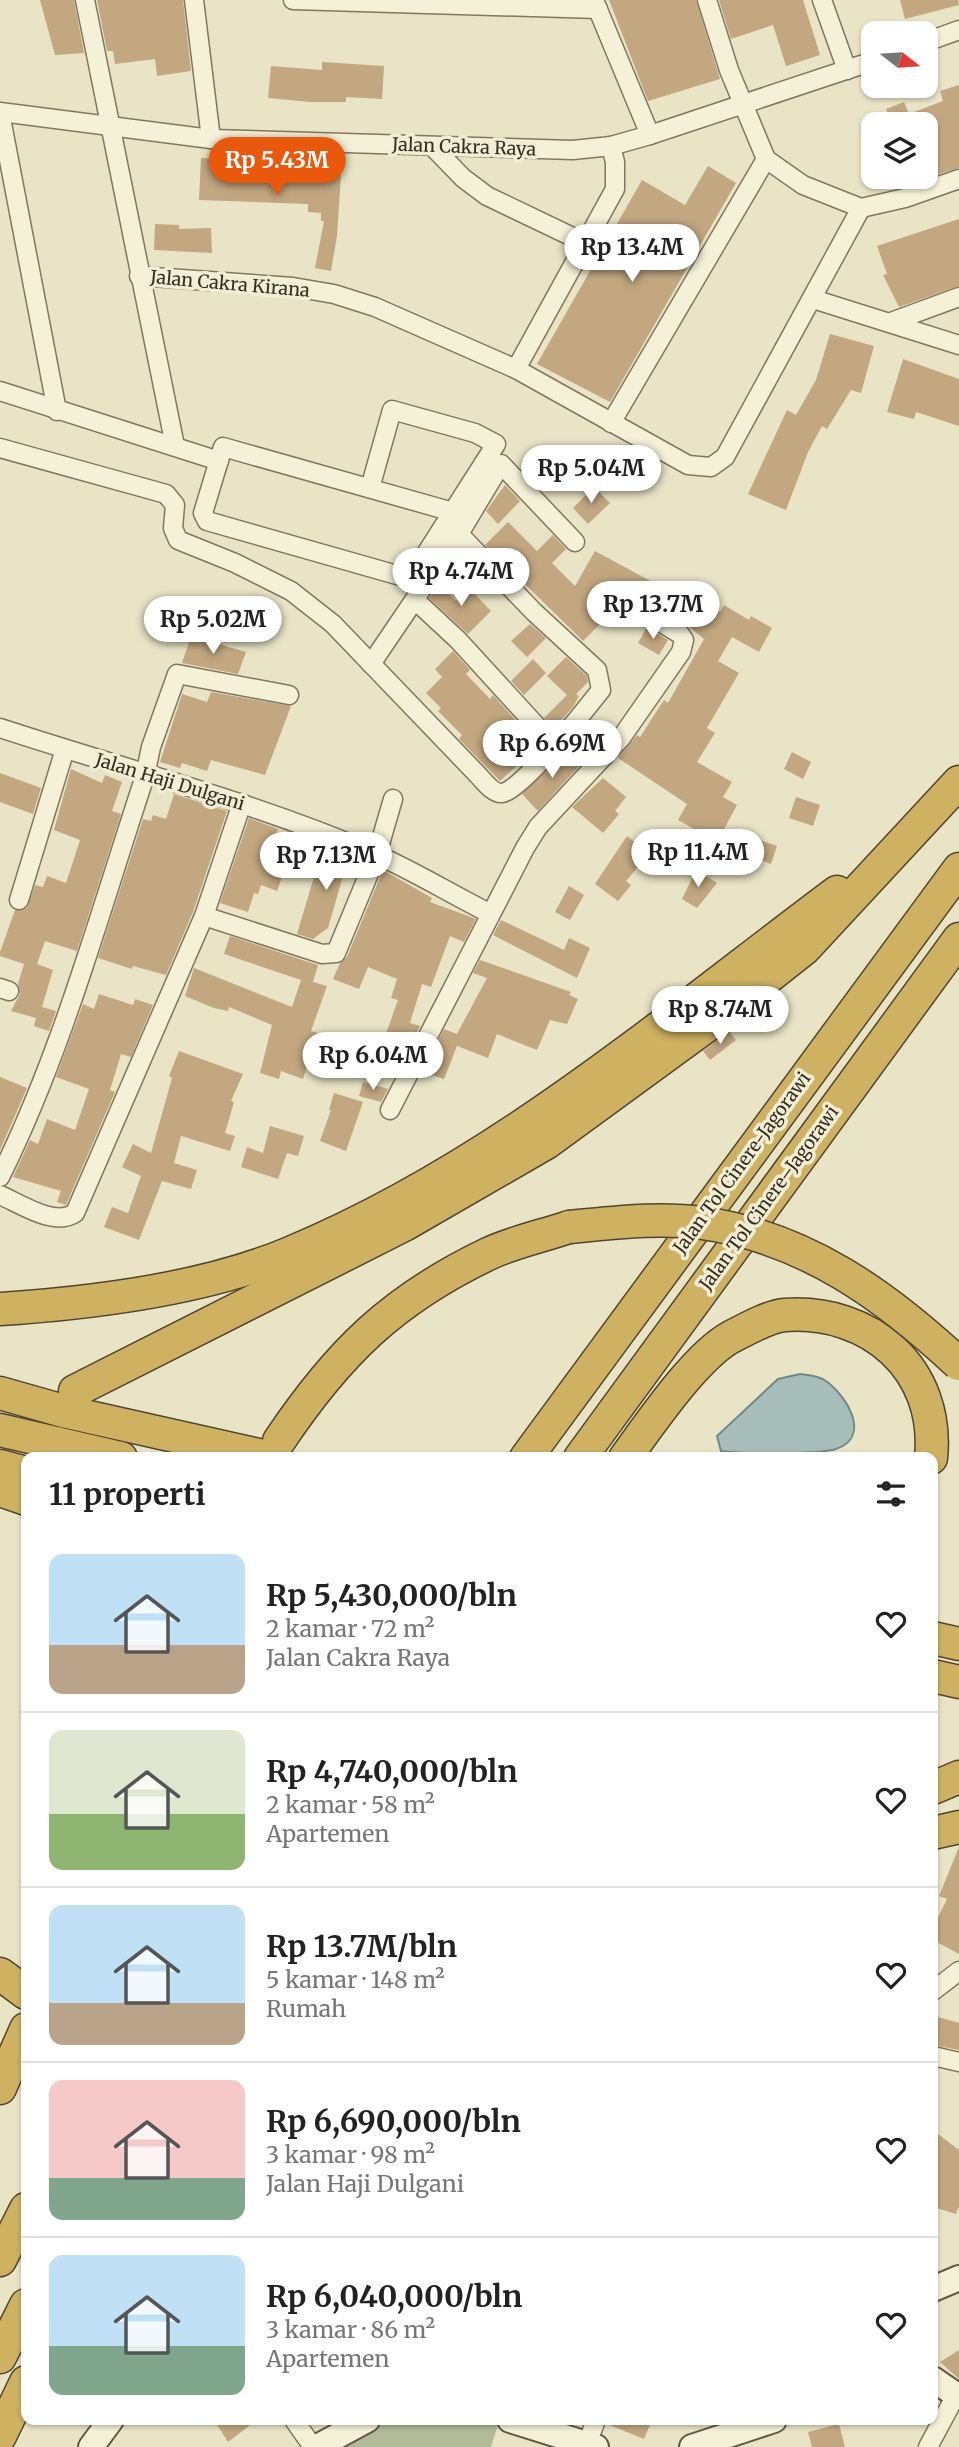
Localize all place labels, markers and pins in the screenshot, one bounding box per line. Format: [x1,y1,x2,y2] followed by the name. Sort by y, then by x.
[205,138,349,197] pin: Rp 5.43M
[560,224,704,284] pin: Rp 13.4M
[519,446,663,505] pin: Rp 5.04M
[389,548,533,608] pin: Rp 4.74M
[581,582,725,641] pin: Rp 13.7M
[141,596,285,656] pin: Rp 5.02M
[480,720,624,780] pin: Rp 6.69M
[626,830,770,889] pin: Rp 11.4M
[254,832,398,892] pin: Rp 7.13M
[648,986,792,1046] pin: Rp 8.74M
[301,1032,445,1092] pin: Rp 6.04M

